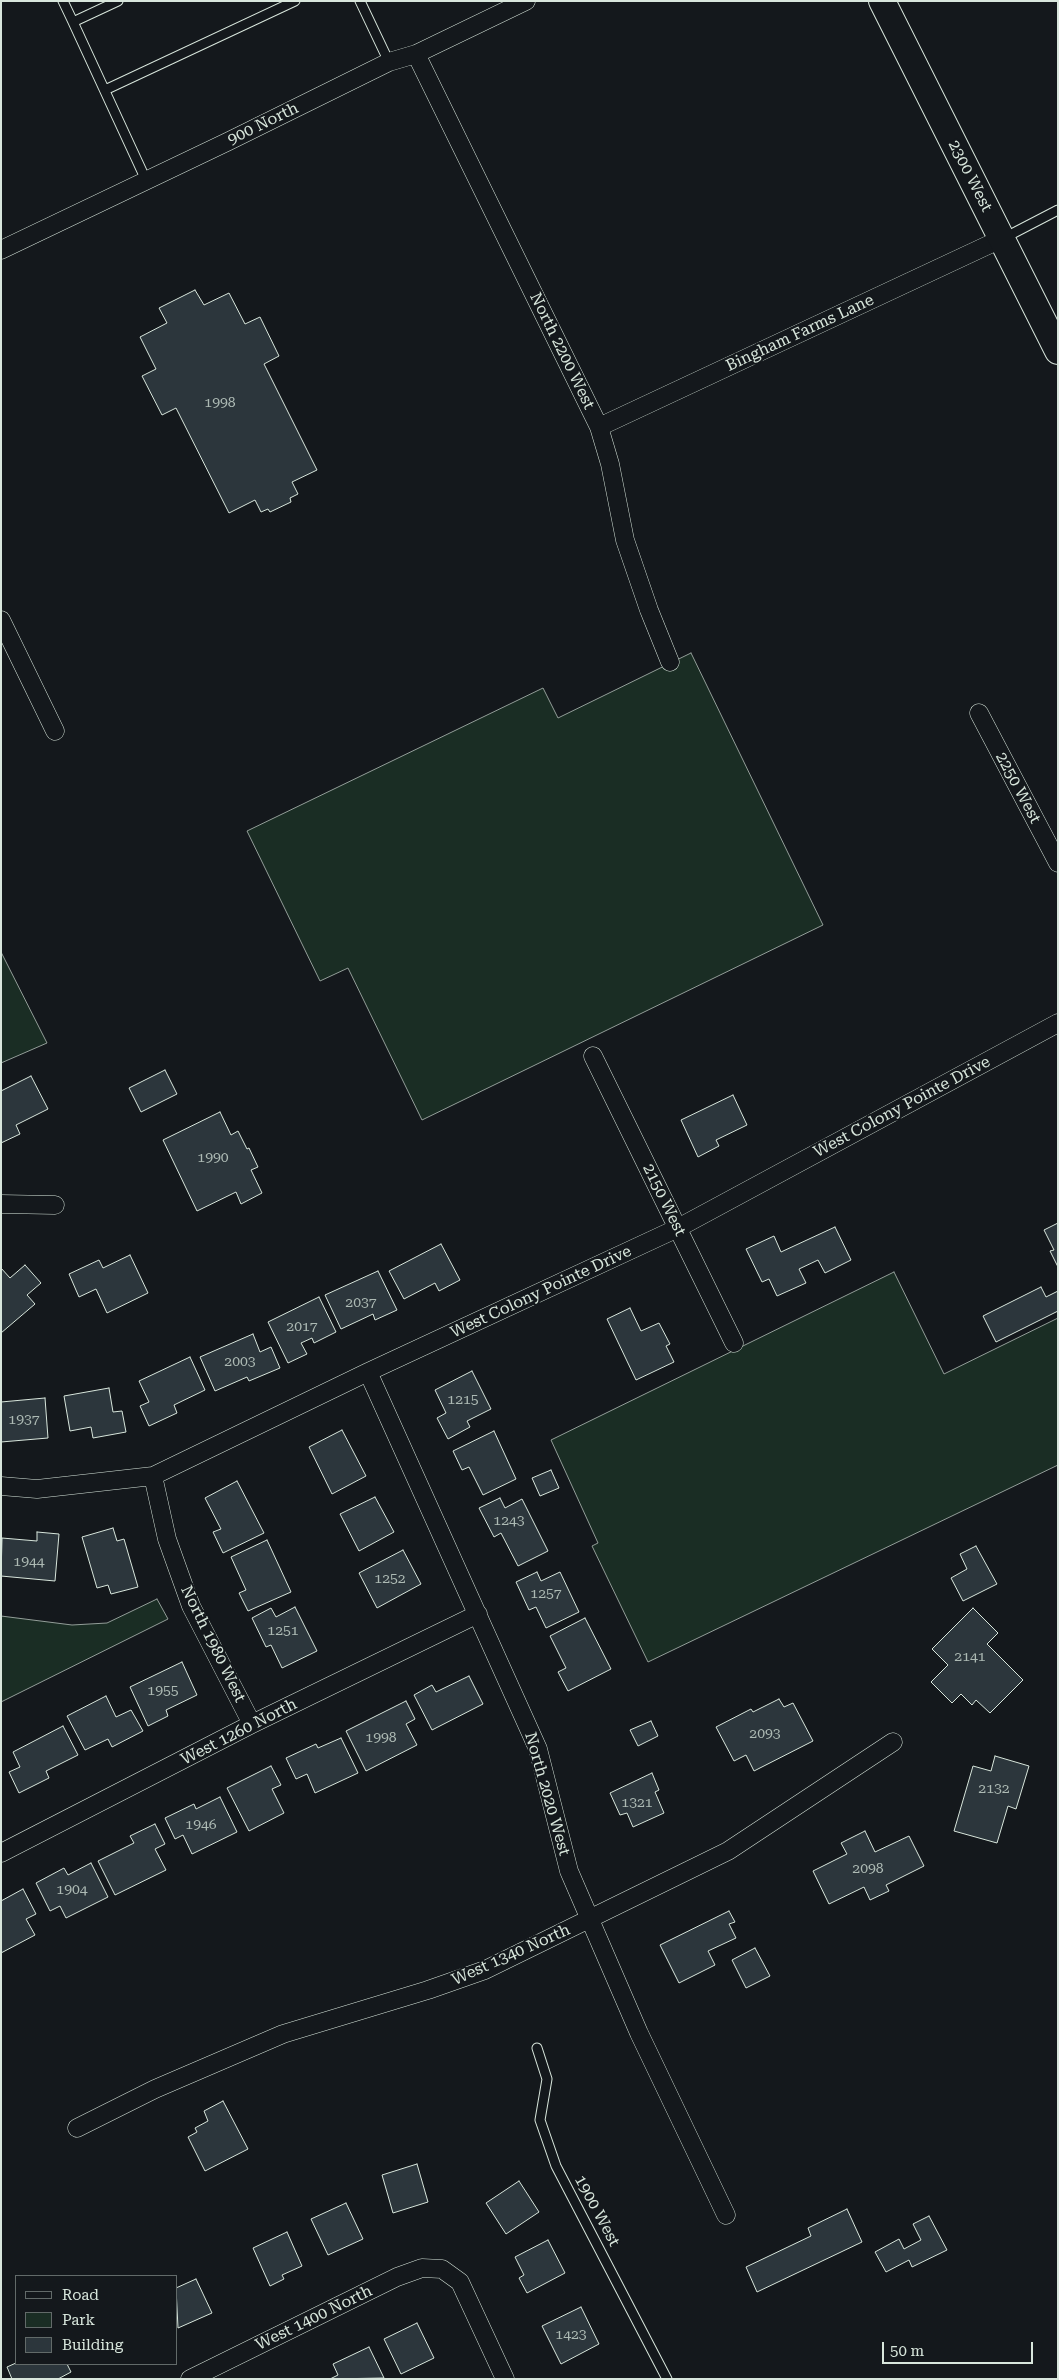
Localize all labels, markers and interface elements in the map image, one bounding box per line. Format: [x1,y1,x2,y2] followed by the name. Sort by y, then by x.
[224,99,302,149] street label: 900 North
[944,137,996,215] street label: 2300 West
[525,290,599,412] street label: North 2200 West
[723,290,877,376] street label: Bingham Farms Lane
[204,395,236,411] house number: 1998
[991,749,1045,827] street label: 2250 West
[810,1052,994,1162] street label: West Colony Pointe Drive
[197,1150,229,1166] house number: 1990
[638,1161,690,1239] street label: 2150 West
[448,1242,634,1342] street label: West Colony Pointe Drive
[345,1295,377,1311] house number: 2037
[286,1319,318,1335] house number: 2017
[224,1354,256,1370] house number: 2003
[447,1392,479,1408] house number: 1215
[8,1412,40,1428] house number: 1937
[493,1513,525,1529] house number: 1243
[13,1554,45,1570] house number: 1944
[374,1571,406,1587] house number: 1252
[176,1583,250,1705] street label: North 1980 West
[530,1586,562,1602] house number: 1257
[267,1623,299,1639] house number: 1251
[954,1649,986,1665] house number: 2141
[147,1683,179,1699] house number: 1955
[178,1695,300,1769] street label: West 1260 North
[749,1726,781,1742] house number: 2093
[365,1730,397,1746] house number: 1998
[520,1730,574,1858] street label: North 2020 West
[978,1781,1010,1797] house number: 2132
[621,1795,653,1811] house number: 1321
[185,1817,217,1833] house number: 1946
[852,1861,884,1877] house number: 2098
[56,1882,88,1898] house number: 1904
[449,1920,573,1990] street label: West 1340 North
[570,2172,624,2250] street label: 1900 West
[15,2275,178,2365] legend
[253,2281,375,2355] street label: West 1400 North
[62,2286,99,2304] text: Road
[62,2311,95,2329] text: Park
[555,2327,587,2343] house number: 1423
[884,2332,1035,2364] scale bar
[62,2336,123,2354] text: Building
[890,2342,924,2360] text: 50 m

